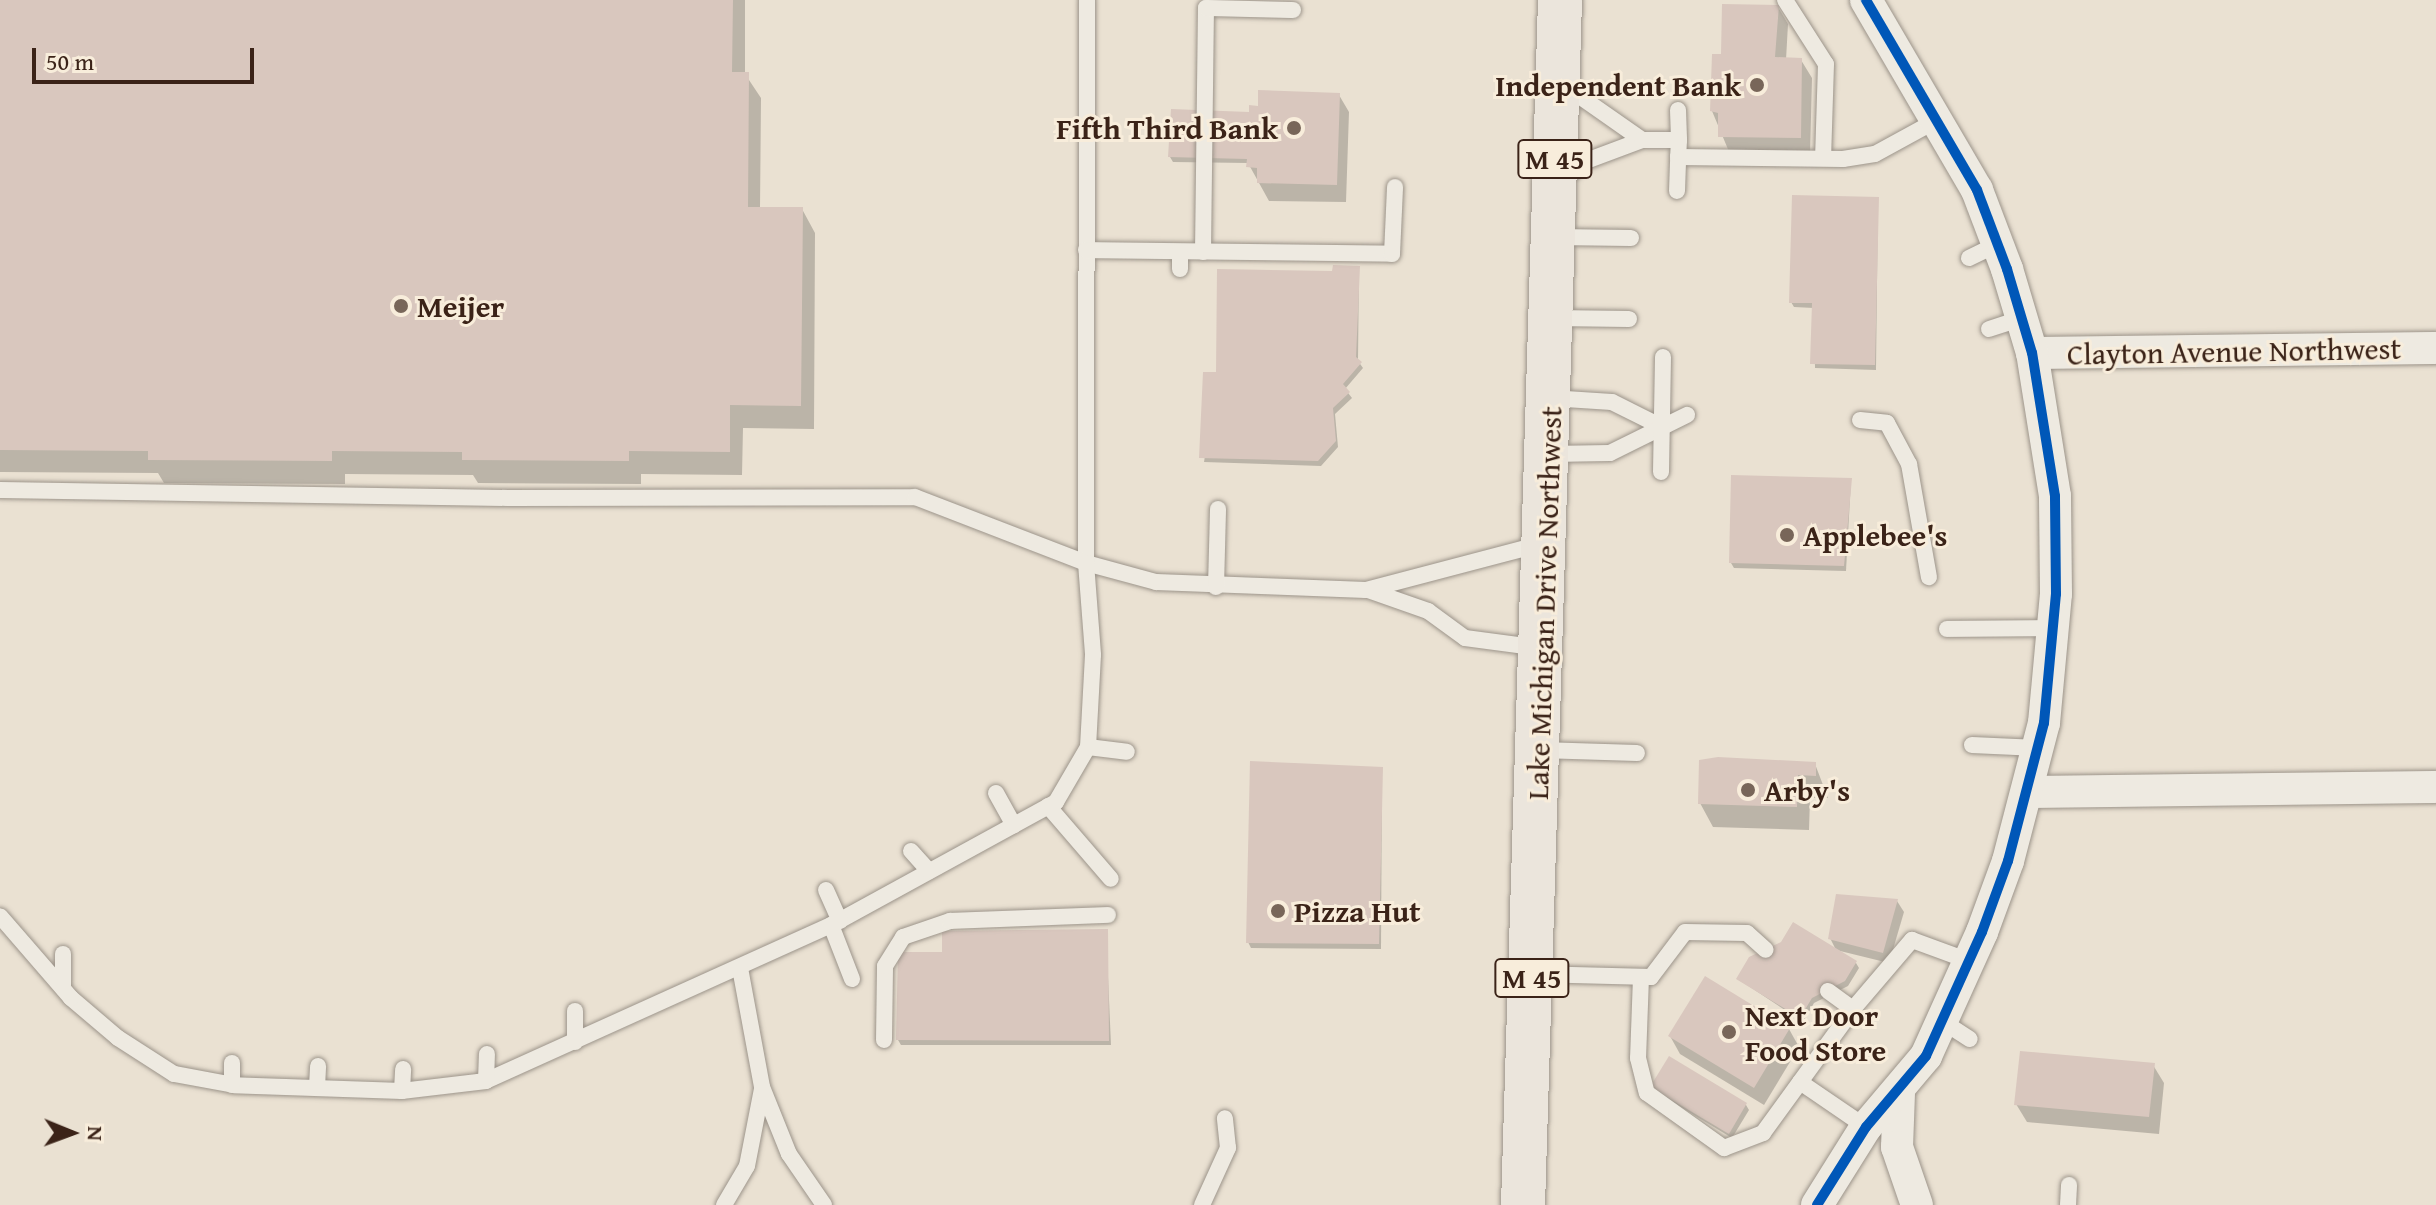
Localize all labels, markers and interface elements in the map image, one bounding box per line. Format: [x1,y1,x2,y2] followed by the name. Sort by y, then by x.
[36,32,258,82] scale bar
[46,44,94,79] text: 50 m
[1495,67,1741,103] place label: Independent Bank
[1748,76,1766,94] marker: Independent Bank
[1056,110,1278,146] place label: Fifth Third Bank
[1285,119,1303,137] marker: Fifth Third Bank
[1517,135,1593,183] road number: M 45
[417,288,504,324] place label: Meijer
[392,297,410,315] marker: Meijer
[2067,330,2401,372] street label: Clayton Avenue Northwest
[1519,406,1569,800] street label: Lake Michigan Drive Northwest
[1803,517,1947,553] place label: Applebee's
[1778,526,1796,544] marker: Applebee's
[1764,772,1850,808] place label: Arby's
[1739,781,1757,799] marker: Arby's
[1294,893,1421,929] place label: Pizza Hut
[1269,902,1287,920] marker: Pizza Hut
[1494,954,1570,1002] road number: M 45
[1745,997,1886,1068] place label: Next Door Food Store
[1720,1023,1738,1041] marker: Next Door Food Store
[32,1093,112,1173] north arrow
[80,1126,112,1141] text: N

